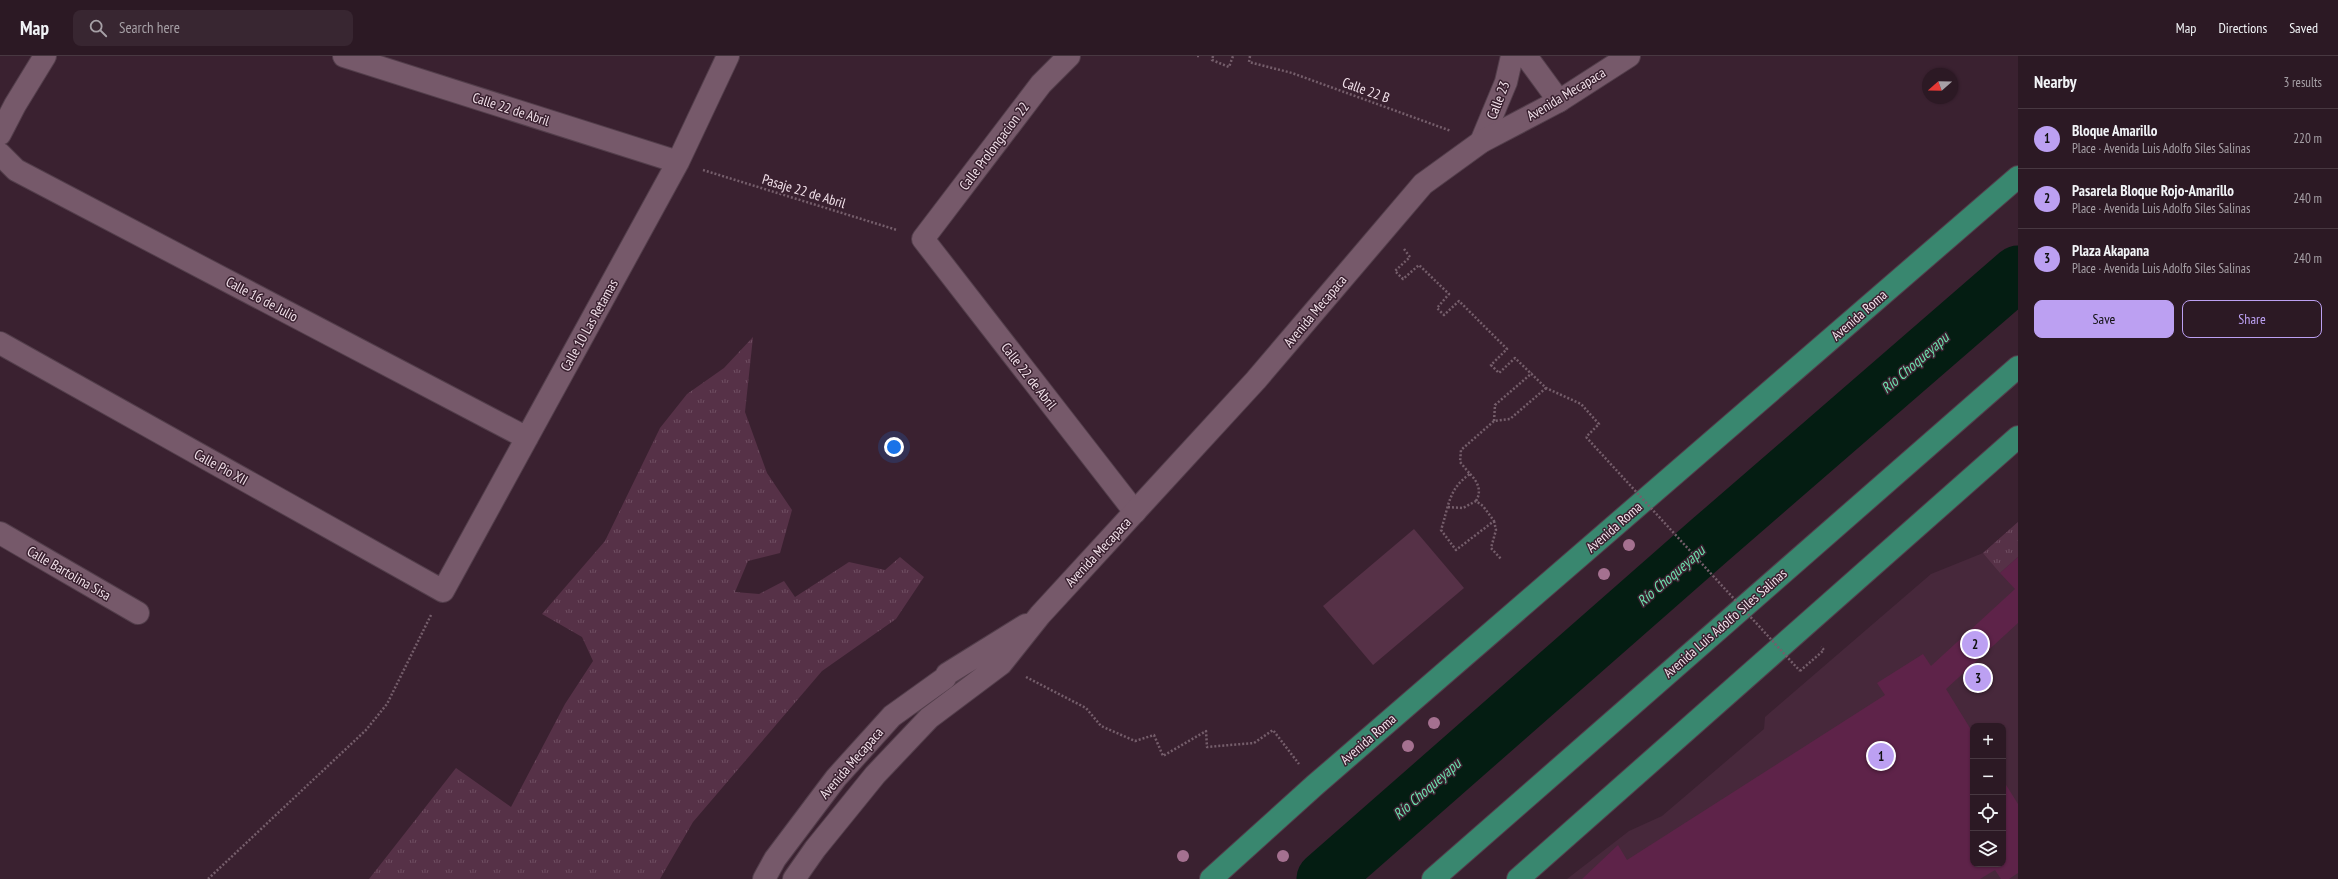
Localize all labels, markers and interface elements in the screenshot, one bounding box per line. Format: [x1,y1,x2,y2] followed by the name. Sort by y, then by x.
[73,10,353,46] search box
[20,16,49,40] text: Map
[87,17,109,39] icon: search
[119,18,180,37] text: Search here
[2176,19,2196,37] text: Map
[2218,19,2267,37] text: Directions
[2289,19,2318,37] text: Saved
[1523,63,1609,125] street label: Avenida Mecapaca
[1922,68,1958,104] north arrow
[2034,71,2077,93] text: Nearby
[1340,73,1392,107] street label: Calle 22 B
[2283,74,2322,91] text: 3 results
[1482,78,1514,122] street label: Calle 23
[470,88,552,130] street label: Calle 22 de Abril
[955,98,1033,194] street label: Calle Prolongacion 22
[2072,121,2157,140] text: Bloque Amarillo
[2044,130,2050,147] text: 1
[2293,130,2322,147] text: 220 m
[2072,140,2250,157] text: Place · Avenida Luis Adolfo Siles Salinas
[760,170,849,212] street label: Pasaje 22 de Abril
[2072,181,2234,200] text: Pasarela Bloque Rojo-Amarillo
[2044,190,2050,207] text: 2
[2293,190,2322,207] text: 240 m
[2072,200,2250,217] text: Place · Avenida Luis Adolfo Siles Salinas
[2072,241,2149,260] text: Plaza Akapana
[2044,250,2050,267] text: 3
[2293,250,2322,267] text: 240 m
[2072,260,2250,277] text: Place · Avenida Luis Adolfo Siles Salinas
[1280,271,1350,351] street label: Avenida Mecapaca
[223,272,301,326] street label: Calle 16 de Julio
[556,276,622,374] street label: Calle 10 Las Retamas
[1827,286,1891,344] street label: Avenida Roma
[2034,300,2174,338] button: Save
[2182,300,2322,338] button: Share
[1877,327,1954,397] water label: Río Choqueyapu
[997,339,1061,414] street label: Calle 22 de Abril
[884,437,904,457] your location
[191,445,251,489] street label: Calle Pio XII
[1582,498,1646,556] street label: Avenida Roma
[1061,513,1135,591] street label: Avenida Mecapaca
[1633,540,1710,610] water label: Río Choqueyapu
[24,542,114,604] street label: Calle Bartolina Sisa
[1660,564,1791,682] street label: Avenida Luis Adolfo Siles Salinas
[1962,629,1988,659] pin: 2
[1965,663,1991,693] pin: 3
[1336,710,1400,768] street label: Avenida Roma
[1970,723,2006,867] map controls
[1970,723,2006,759] button: +
[815,724,887,802] street label: Avenida Mecapaca
[1868,741,1894,771] pin: 1
[1389,753,1466,823] water label: Río Choqueyapu
[1970,759,2006,795] button: −
[1970,795,2006,831] button: locate
[1970,831,2006,867] button: layers

